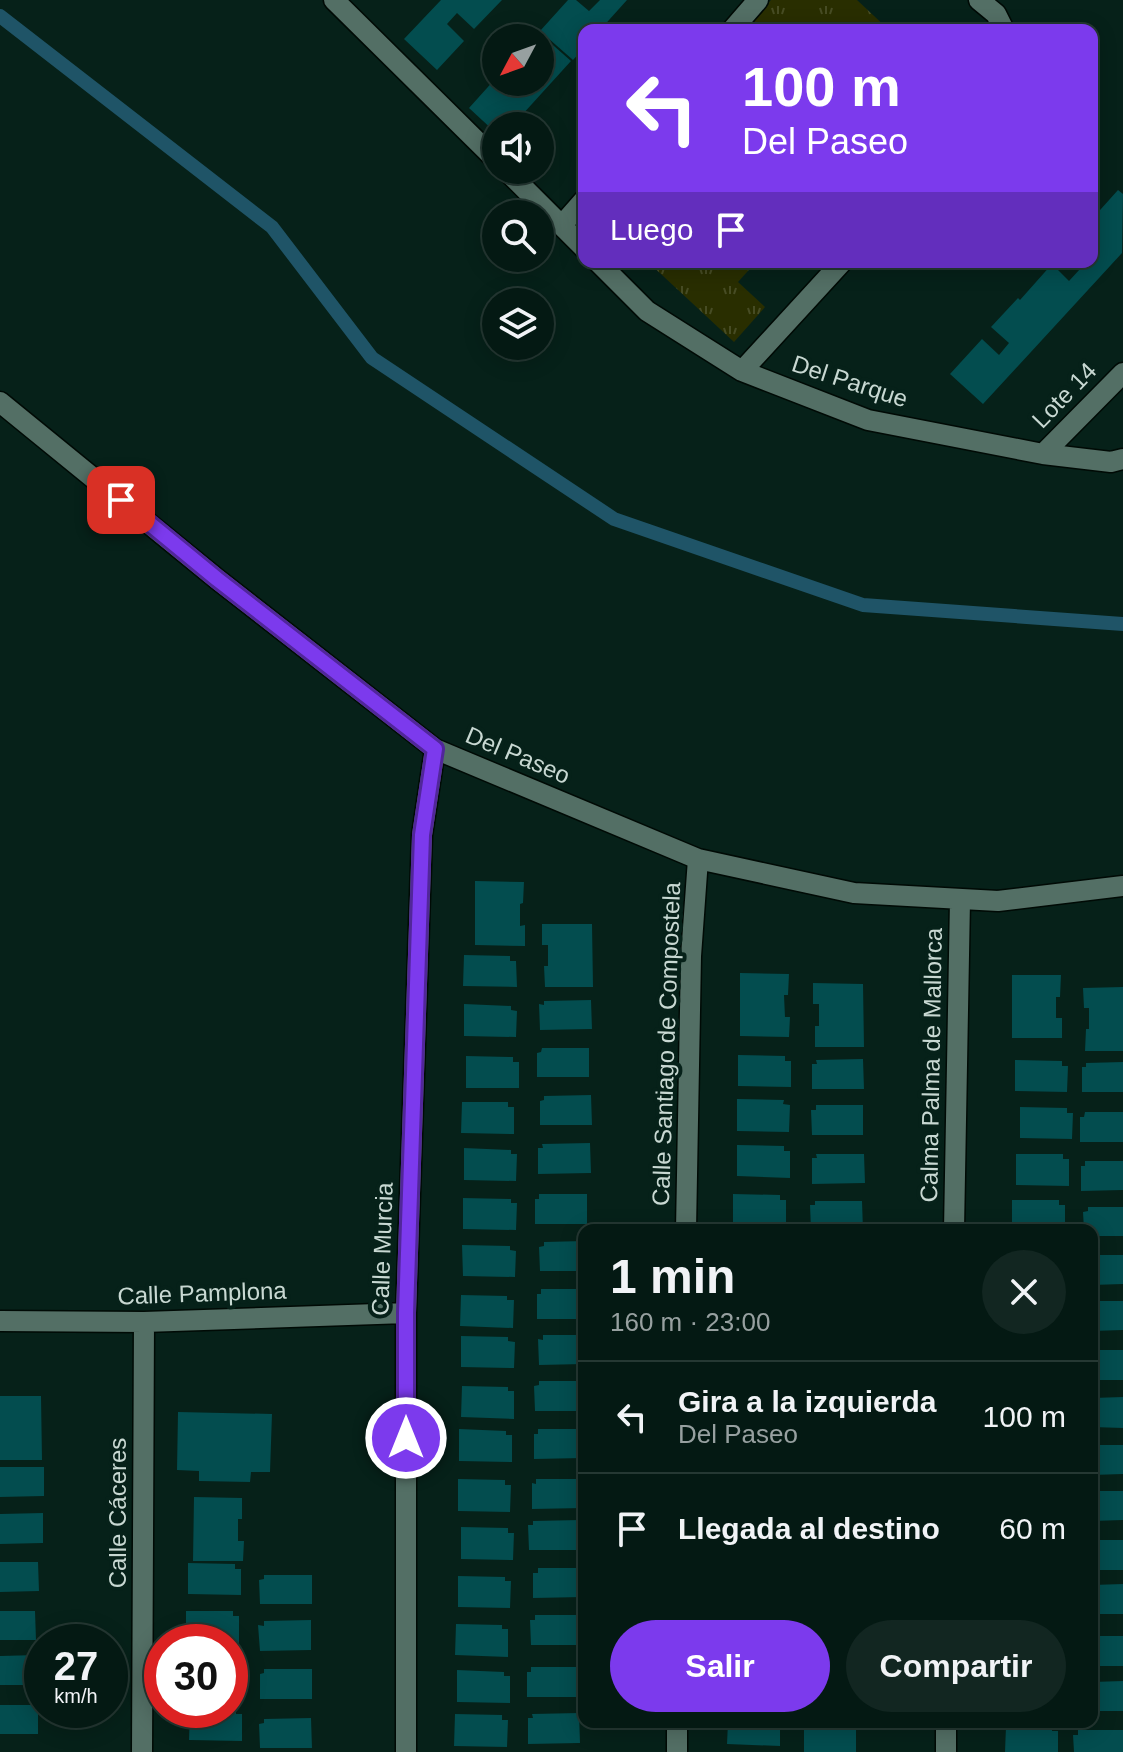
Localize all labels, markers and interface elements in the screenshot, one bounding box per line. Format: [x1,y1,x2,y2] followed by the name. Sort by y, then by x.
[482,24,554,96] north arrow
[482,24,554,360] map controls
[742,55,901,118] text: 100 m
[610,56,714,160] icon: left
[482,112,554,184] button: sound
[742,121,908,162] text: Del Paseo
[482,200,554,272] button: search
[709,208,753,252] icon: arrive
[610,213,693,246] text: Luego
[482,288,554,360] button: layers
[789,350,911,412] street label: Del Parque
[1026,357,1102,433] street label: Lote 14
[87,466,155,534] pin
[99,478,143,522] icon: arrive
[462,721,574,789] street label: Del Paseo
[647,881,685,1206] street label: Calle Santiago de Compostela
[915,927,947,1203] street label: Calma Palma de Mallorca
[366,1181,398,1316] street label: Calle Murcia
[610,1250,735,1303] text: 1 min
[982,1250,1066,1334] button: close
[117,1277,288,1309] street label: Calle Pamplona
[610,1307,770,1337] text: 160 m · 23:00
[678,1385,936,1418] text: Gira a la izquierda
[610,1395,654,1439] icon: left
[364,1396,448,1480] position arrow
[983,1400,1066,1433] text: 100 m
[678,1419,798,1449] text: Del Paseo
[104,1438,131,1588] street label: Calle Cáceres
[610,1507,654,1551] icon: arrive
[678,1512,940,1545] text: Llegada al destino
[999,1512,1066,1545] text: 60 m
[610,1620,830,1712] button: Salir
[846,1620,1066,1712] button: Compartir
[144,1624,248,1728] speed limit sign: 30
[54,1644,98,1688] text: 27
[54,1685,98,1707] text: km/h

